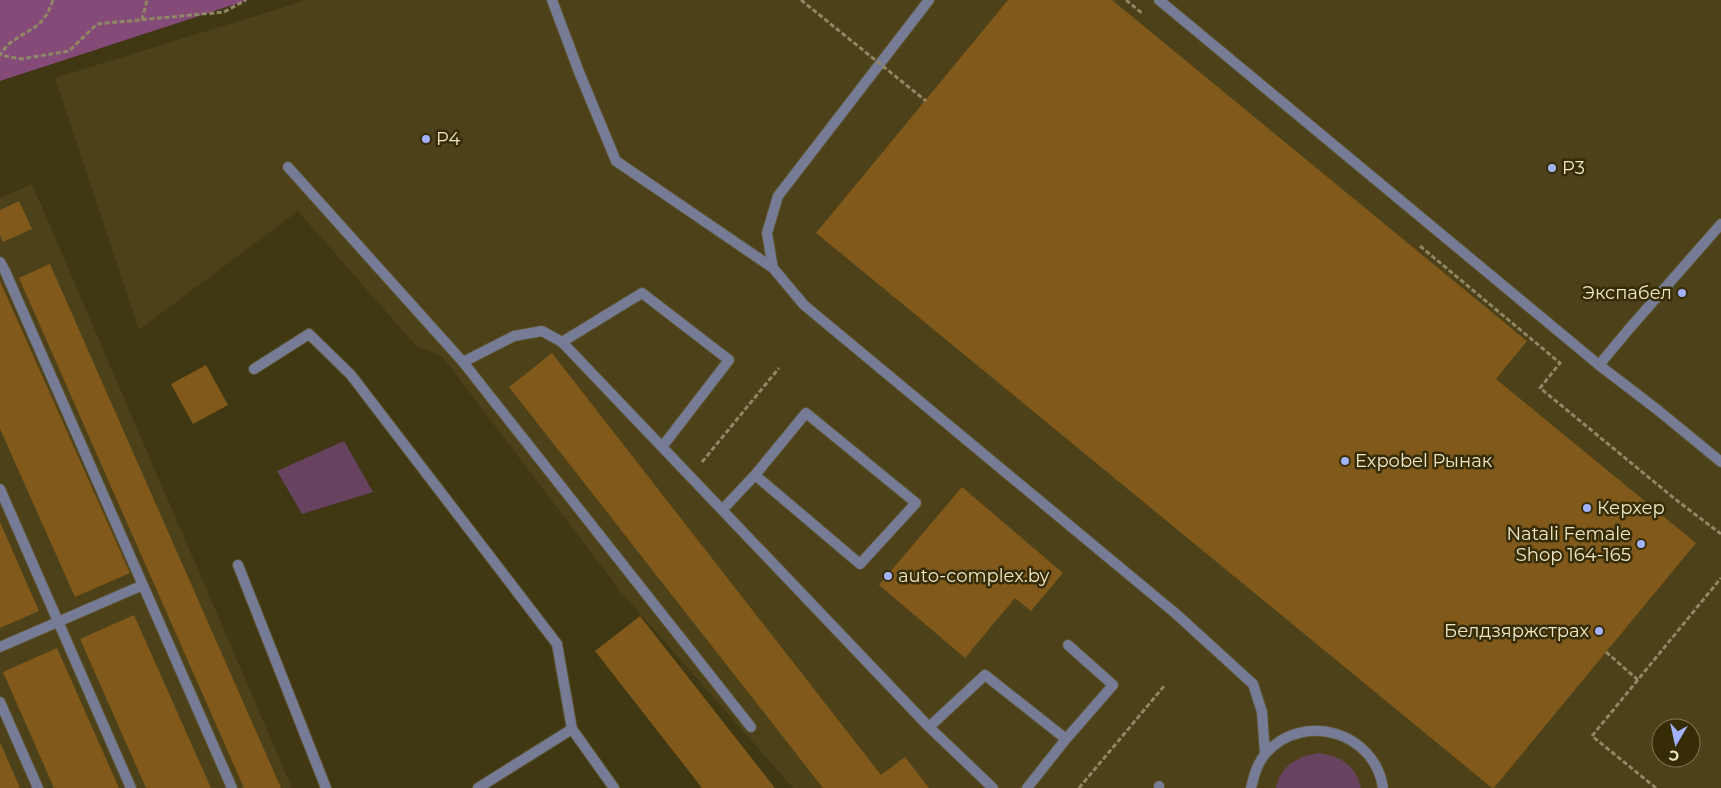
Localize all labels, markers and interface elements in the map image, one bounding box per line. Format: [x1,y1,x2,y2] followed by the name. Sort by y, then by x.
[436,128,460,150] place label: P4
[420,133,432,145] marker: P4
[1562,157,1585,179] place label: P3
[1546,162,1558,174] marker: P3
[1582,282,1672,304] place label: Экспабел
[1676,287,1688,299] marker: Экспабел
[1355,450,1493,472] place label: Expobel Рынак
[1339,455,1351,467] marker: Expobel Рынак
[1597,497,1665,519] place label: Керхер
[1581,502,1593,514] marker: Керхер
[1506,523,1631,566] place label: Natali Female Shop 164-165
[1635,538,1647,550] marker: Natali Female Shop 164-165
[898,565,1050,587] place label: auto-complex.by
[882,570,894,582] marker: auto-complex.by
[1444,620,1590,642] place label: Белдзяржстрах
[1593,625,1605,637] marker: Белдзяржстрах
[1651,718,1701,768] north arrow
[1668,746,1680,766] text: С

